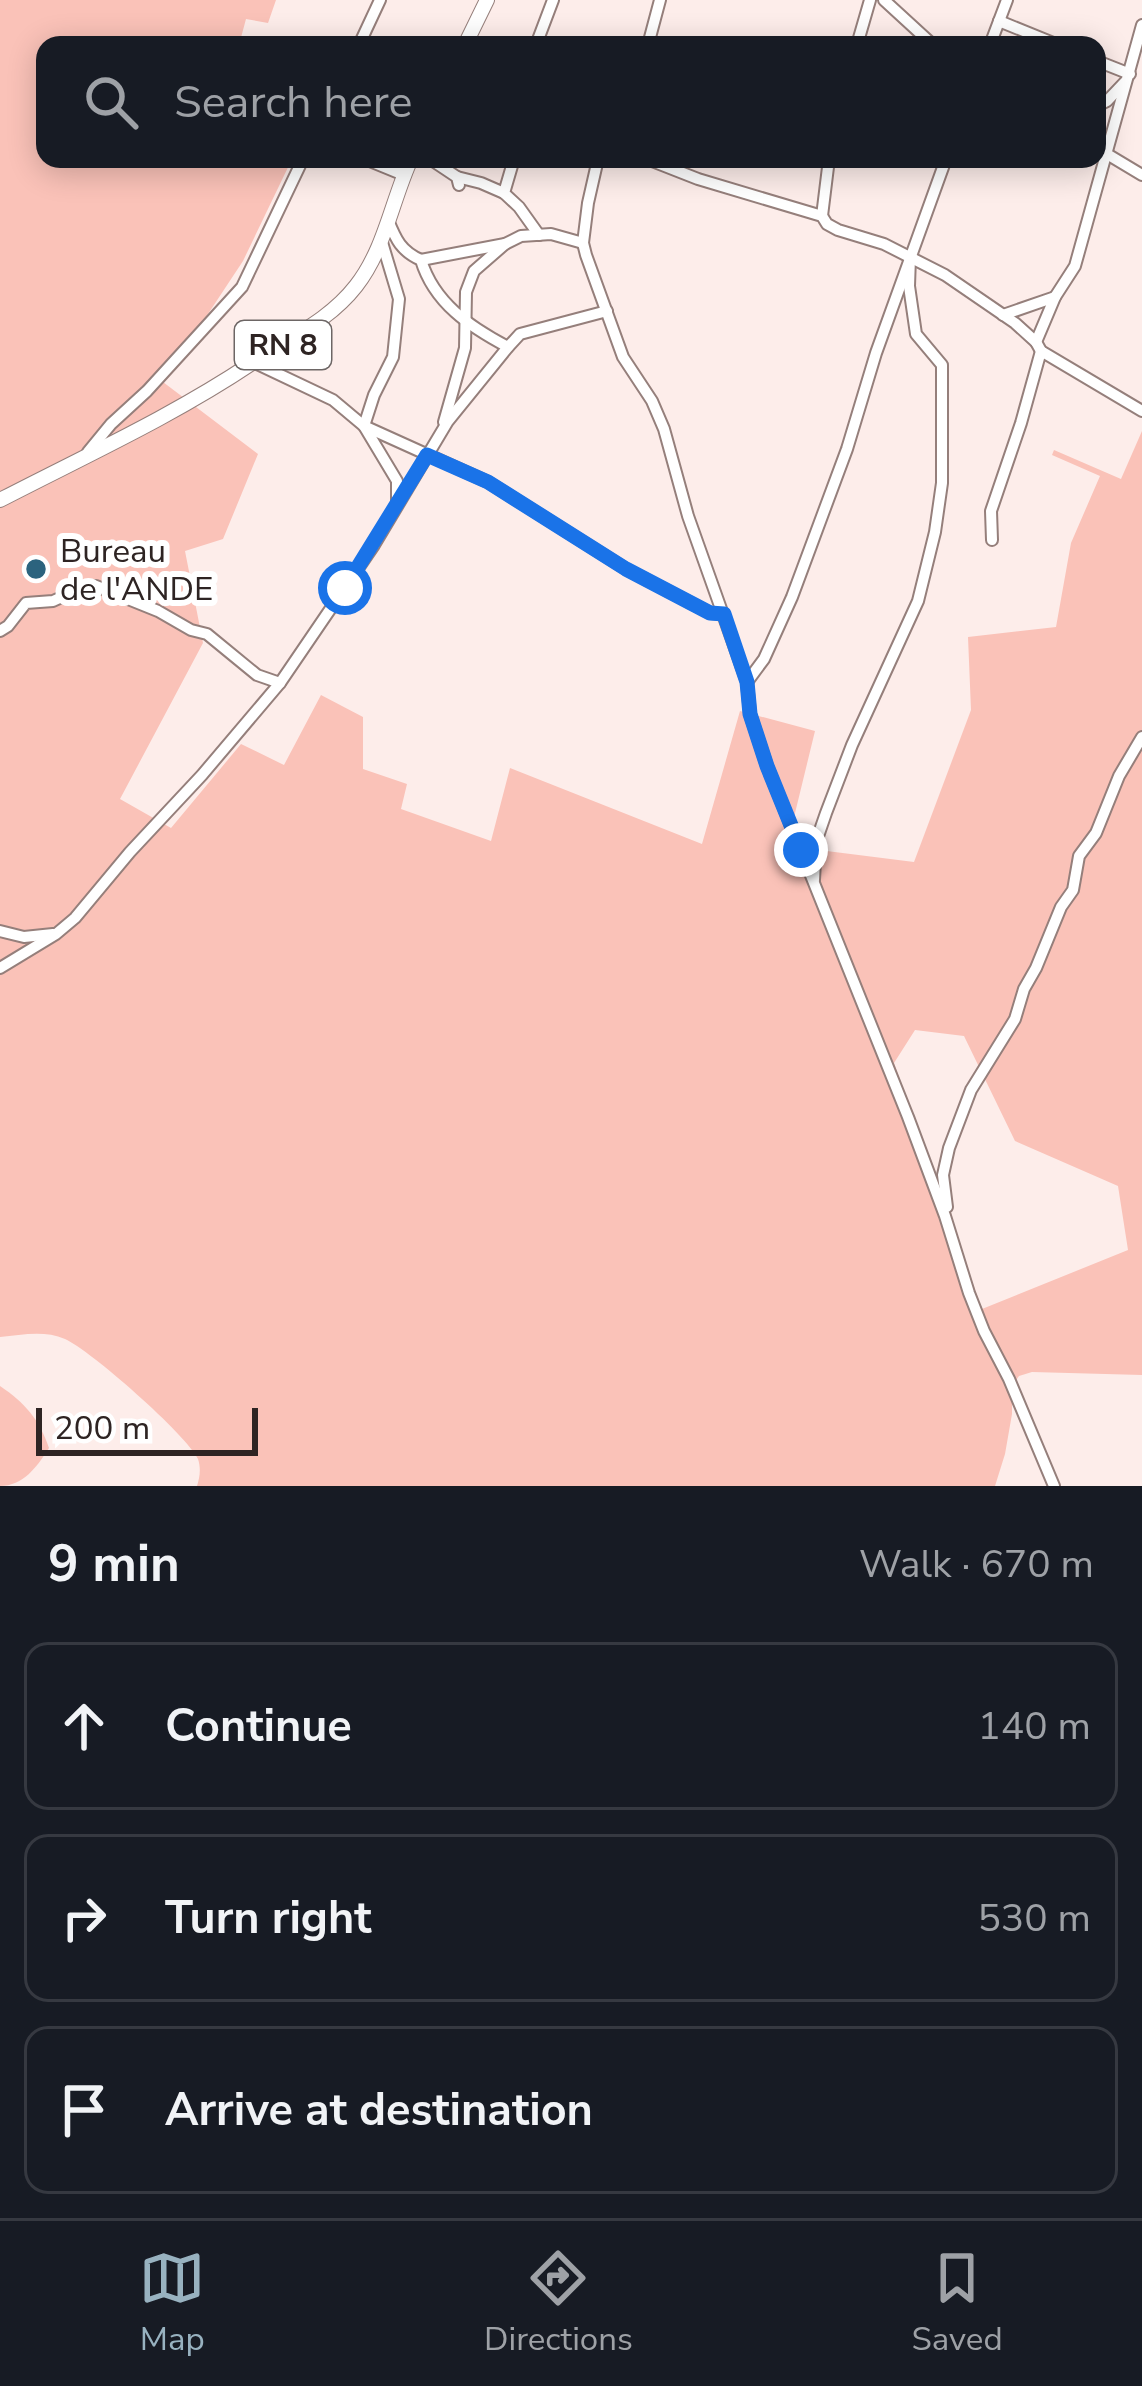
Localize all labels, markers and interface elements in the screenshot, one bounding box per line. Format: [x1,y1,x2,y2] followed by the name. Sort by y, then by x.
[36,36,1106,168] search box
[78,69,144,135] icon: search
[174,72,413,133] text: Search here
[235,321,331,369] road number: RN 8
[60,529,213,612] place label: Bureau de l'ANDE
[23,556,49,582] marker: Bureau de l'ANDE
[318,561,372,615] route start
[774,823,828,877] route end
[36,1402,258,1455] scale bar
[54,1406,150,1451] text: 200 m
[48,1529,180,1599] text: 9 min
[859,1538,1094,1591] text: Walk · 670 m
[51,1693,117,1759] icon: ahead
[165,1696,352,1757] text: Continue
[977,1700,1091,1753] text: 140 m
[51,1885,117,1951] icon: right
[165,1888,372,1949] text: Turn right
[977,1892,1091,1945] text: 530 m
[51,2077,117,2143] icon: arrive
[165,2080,593,2141] text: Arrive at destination
[139,2245,205,2362] tab: Map
[484,2245,633,2362] tab: Directions
[911,2245,1003,2362] tab: Saved

